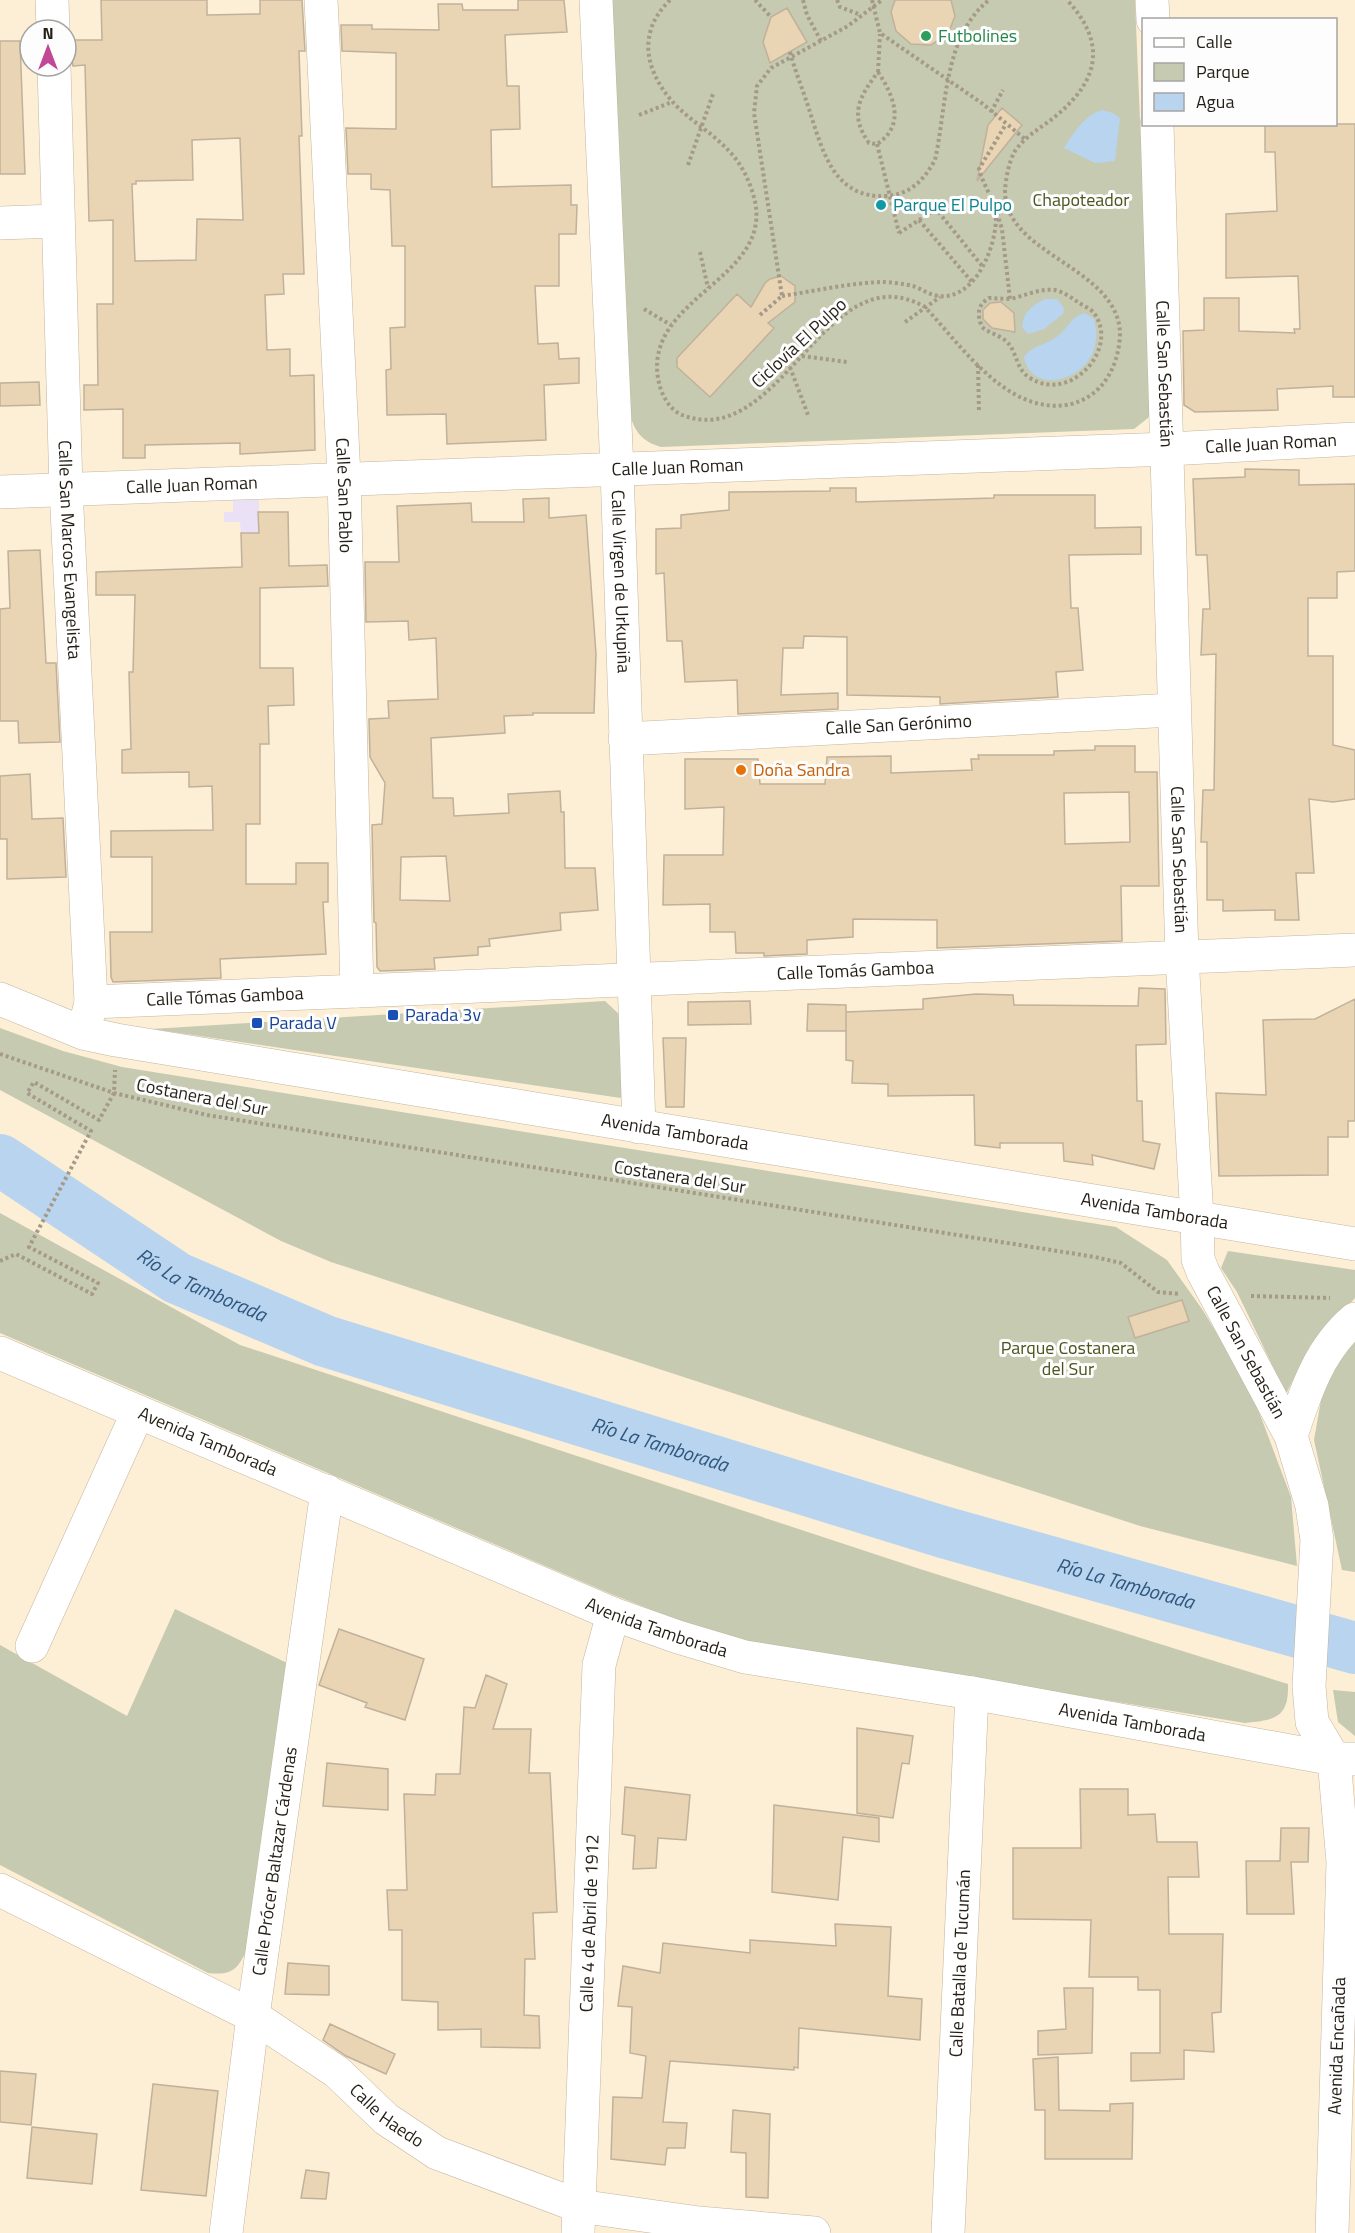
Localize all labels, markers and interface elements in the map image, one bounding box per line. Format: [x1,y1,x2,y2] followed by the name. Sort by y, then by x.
[18,18,78,78] north arrow
[1142,18,1337,126] legend
[42,21,54,45] text: N
[938,22,1017,49] place label: Futbolines
[1196,28,1232,55] text: Calle
[919,29,933,43] marker: Futbolines
[1196,58,1250,85] text: Parque
[1196,88,1234,115] text: Agua
[1032,186,1130,213] park label: Chapoteador
[893,191,1012,218] place label: Parque El Pulpo
[874,198,888,212] marker: Parque El Pulpo
[745,291,853,394] street label: Ciclovía El Pulpo
[1149,300,1181,448] street label: Calle San Sebastián
[1204,426,1338,460] street label: Calle Juan Roman
[329,437,360,553] street label: Calle San Pablo
[52,440,88,660] street label: Calle San Marcos Evangelista
[611,451,744,482] street label: Calle Juan Roman
[125,469,258,500] street label: Calle Juan Roman
[605,489,638,674] street label: Calle Virgen de Urkupiña
[825,707,973,741] street label: Calle San Gerónimo
[753,756,850,783] place label: Doña Sandra
[734,763,748,777] marker: Doña Sandra
[1164,786,1195,934] street label: Calle San Sebastián
[776,953,934,987] street label: Calle Tomás Gamboa
[146,979,304,1013] street label: Calle Tómas Gamboa
[405,1001,481,1028] place label: Parada 3v
[386,1008,400,1022] marker: Parada 3v
[269,1009,337,1036] place label: Parada V
[250,1016,264,1030] marker: Parada V
[134,1071,270,1122] street label: Costanera del Sur
[599,1106,751,1157] street label: Avenida Tamborada
[612,1153,748,1200] street label: Costanera del Sur
[1079,1185,1230,1236] street label: Avenida Tamborada
[131,1239,273,1330] water label: Río La Tamborada
[1200,1281,1293,1423] street label: Calle San Sebastián
[1001,1334,1135,1382] park label: Parque Costanera del Sur
[134,1399,282,1483] street label: Avenida Tamborada
[588,1408,733,1480] water label: Río La Tamborada
[1053,1549,1199,1617] water label: Río La Tamborada
[581,1590,731,1664] street label: Avenida Tamborada
[1057,1695,1208,1748] street label: Avenida Tamborada
[245,1745,304,1977] street label: Calle Prócer Baltazar Cárdenas
[572,1834,606,2013] street label: Calle 4 de Abril de 1912
[942,1869,977,2058] street label: Calle Batalla de Tucumán
[1321,1977,1352,2115] street label: Avenida Encañada
[344,2077,430,2154] street label: Calle Haedo

